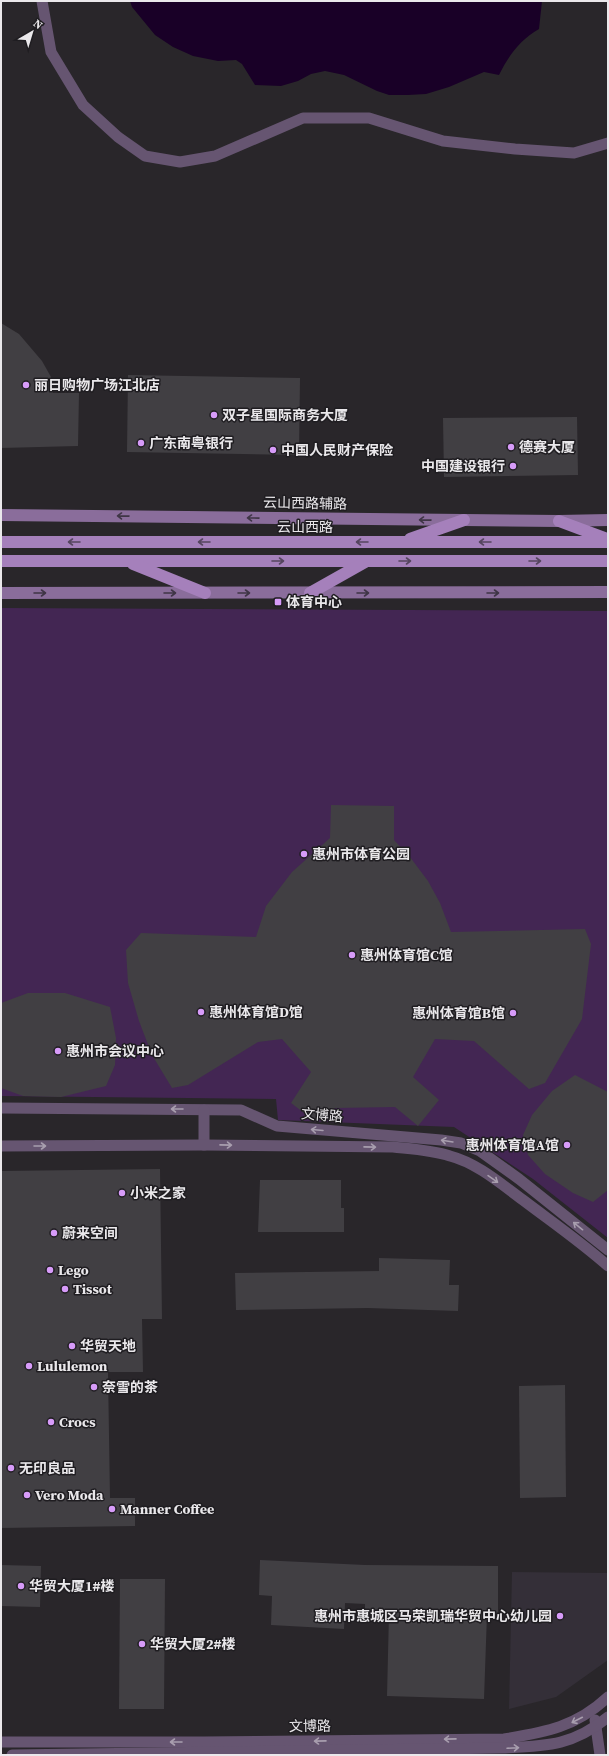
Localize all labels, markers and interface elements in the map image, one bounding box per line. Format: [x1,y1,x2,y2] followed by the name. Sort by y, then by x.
[12,12,52,52] north arrow
[30,16,46,33] text: N
[34,375,160,395] place label: 丽日购物广场江北店
[21,380,31,390] marker: 丽日购物广场江北店
[222,405,348,425] place label: 双子星国际商务大厦
[209,410,219,420] marker: 双子星国际商务大厦
[149,433,233,453] place label: 广东南粤银行
[519,437,575,457] place label: 德赛大厦
[136,438,146,448] marker: 广东南粤银行
[281,440,394,460] place label: 中国人民财产保险
[506,442,516,452] marker: 德赛大厦
[268,445,278,455] marker: 中国人民财产保险
[421,456,505,476] place label: 中国建设银行
[508,461,518,471] marker: 中国建设银行
[263,492,347,514] street label: 云山西路辅路
[117,512,130,520] one-way arrow
[247,514,260,522] one-way arrow
[419,516,432,524] one-way arrow
[277,517,333,537] street label: 云山西路
[68,538,81,546] one-way arrow
[198,538,211,546] one-way arrow
[356,538,369,546] one-way arrow
[479,538,492,546] one-way arrow
[271,557,284,565] one-way arrow
[398,557,411,565] one-way arrow
[528,557,541,565] one-way arrow
[33,589,46,597] one-way arrow
[163,589,176,597] one-way arrow
[237,589,250,597] one-way arrow
[356,589,369,597] one-way arrow
[486,589,499,597] one-way arrow
[286,592,342,612] place label: 体育中心
[273,597,283,607] marker: 体育中心
[312,844,410,864] place label: 惠州市体育公园
[299,849,309,859] marker: 惠州市体育公园
[360,945,453,965] place label: 惠州体育馆C馆
[347,950,357,960] marker: 惠州体育馆C馆
[209,1002,303,1022] place label: 惠州体育馆D馆
[412,1003,505,1023] place label: 惠州体育馆B馆
[196,1007,206,1017] marker: 惠州体育馆D馆
[508,1008,518,1018] marker: 惠州体育馆B馆
[66,1041,164,1061] place label: 惠州市会议中心
[53,1046,63,1056] marker: 惠州市会议中心
[300,1103,344,1127] street label: 文博路
[171,1105,184,1113] one-way arrow
[311,1126,324,1133] one-way arrow
[466,1135,559,1155] place label: 惠州体育馆A馆
[441,1136,454,1144] one-way arrow
[562,1140,572,1150] marker: 惠州体育馆A馆
[219,1141,232,1149] one-way arrow
[33,1142,46,1150] one-way arrow
[363,1143,376,1151] one-way arrow
[488,1175,499,1183] one-way arrow
[130,1183,186,1203] place label: 小米之家
[117,1188,127,1198] marker: 小米之家
[572,1221,583,1230] one-way arrow
[62,1223,118,1243] place label: 蔚来空间
[49,1228,59,1238] marker: 蔚来空间
[58,1260,89,1280] place label: Lego
[45,1265,55,1275] marker: Lego
[73,1279,113,1299] place label: Tissot
[60,1284,70,1294] marker: Tissot
[80,1336,136,1356] place label: 华贸天地
[67,1341,77,1351] marker: 华贸天地
[37,1356,108,1376] place label: Lululemon
[24,1361,34,1371] marker: Lululemon
[102,1377,158,1397] place label: 奈雪的茶
[89,1382,99,1392] marker: 奈雪的茶
[59,1412,96,1432] place label: Crocs
[46,1417,56,1427] marker: Crocs
[19,1458,75,1478] place label: 无印良品
[6,1463,16,1473] marker: 无印良品
[35,1485,104,1505] place label: Vero Moda
[22,1490,32,1500] marker: Vero Moda
[120,1499,214,1519] place label: Manner Coffee
[107,1504,117,1514] marker: Manner Coffee
[29,1576,115,1596] place label: 华贸大厦1#楼
[16,1581,26,1591] marker: 华贸大厦1#楼
[314,1606,552,1626] place label: 惠州市惠城区马荣凯瑞华贸中心幼儿园
[555,1611,565,1621] marker: 惠州市惠城区马荣凯瑞华贸中心幼儿园
[150,1634,236,1654] place label: 华贸大厦2#楼
[137,1639,147,1649] marker: 华贸大厦2#楼
[289,1716,331,1736] street label: 文博路
[571,1717,583,1724] one-way arrow
[444,1735,457,1743] one-way arrow
[314,1737,327,1745] one-way arrow
[170,1738,183,1746] one-way arrow
[506,1744,519,1751] one-way arrow

